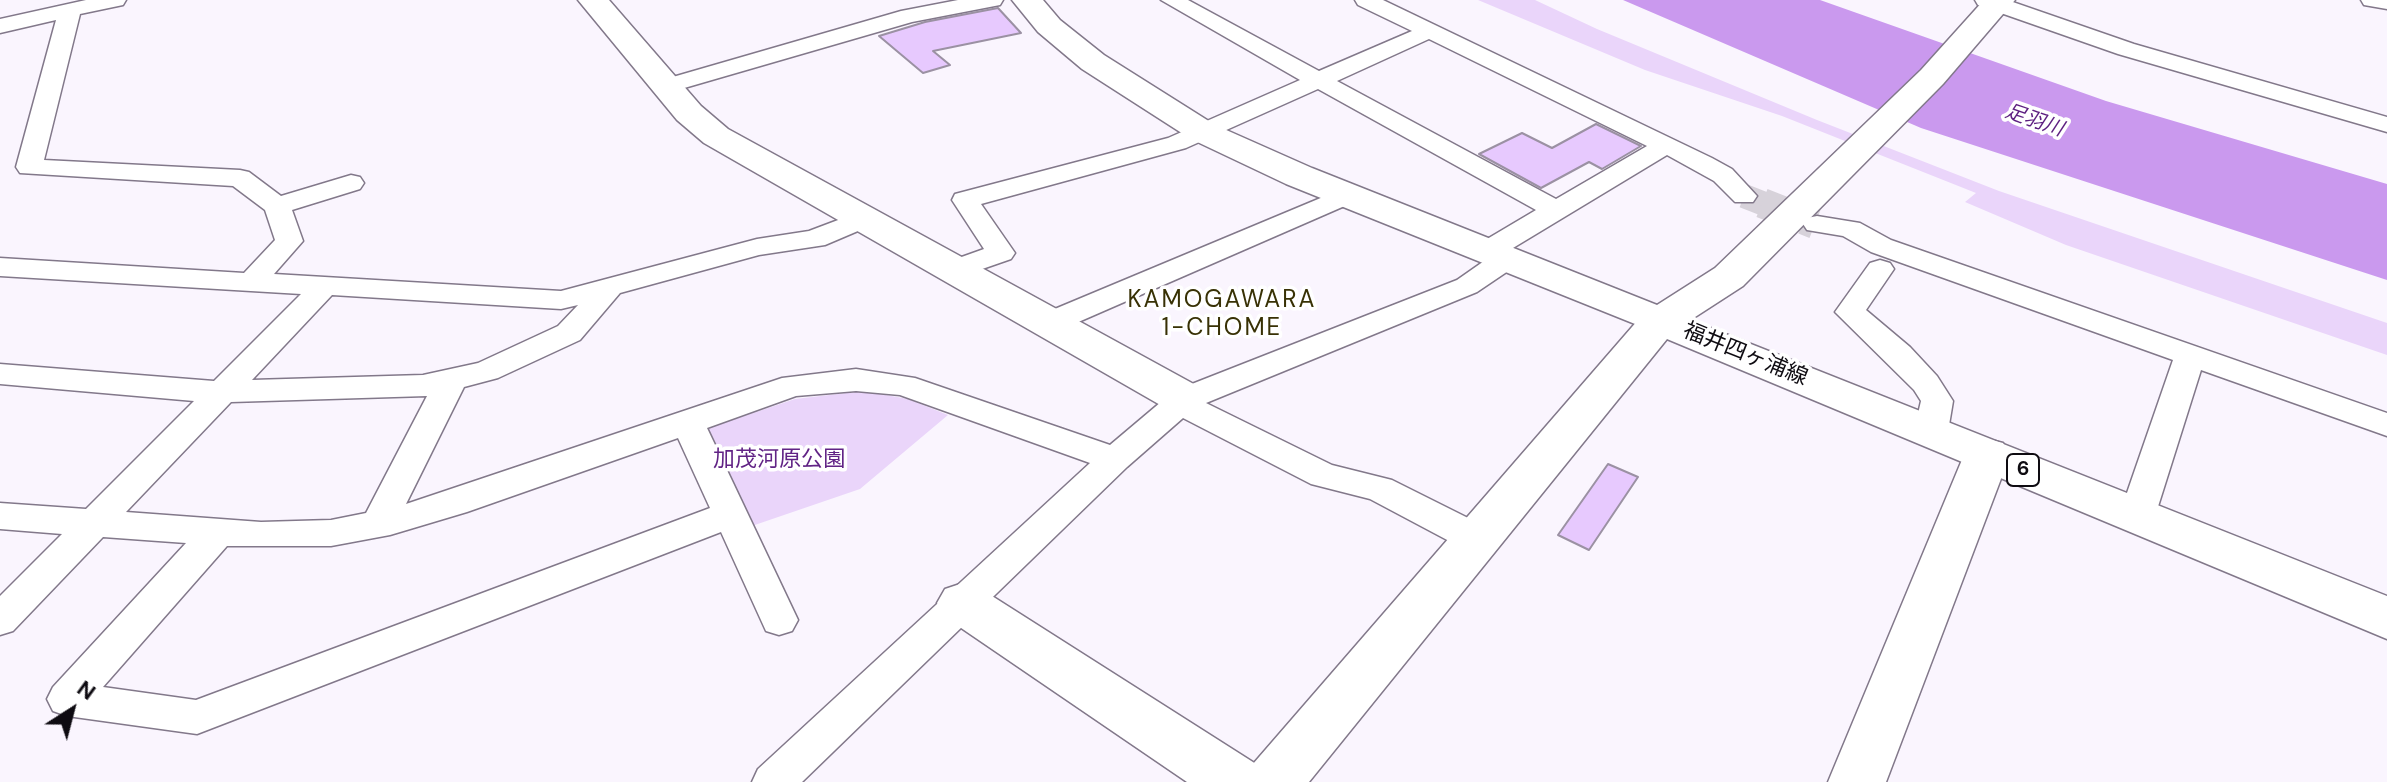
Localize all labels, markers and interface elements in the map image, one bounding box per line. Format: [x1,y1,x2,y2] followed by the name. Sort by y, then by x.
[2002,100,2066,142] water label: 足羽川
[1128,287,1316,343] district label: KAMOGAWARA 1-CHOME
[1679,318,1811,392] street label: 福井四ヶ浦線
[713,447,845,473] park label: 加茂河原公園
[2007,454,2039,486] road number: 6
[32,670,112,750] north arrow
[71,674,101,707] text: N

